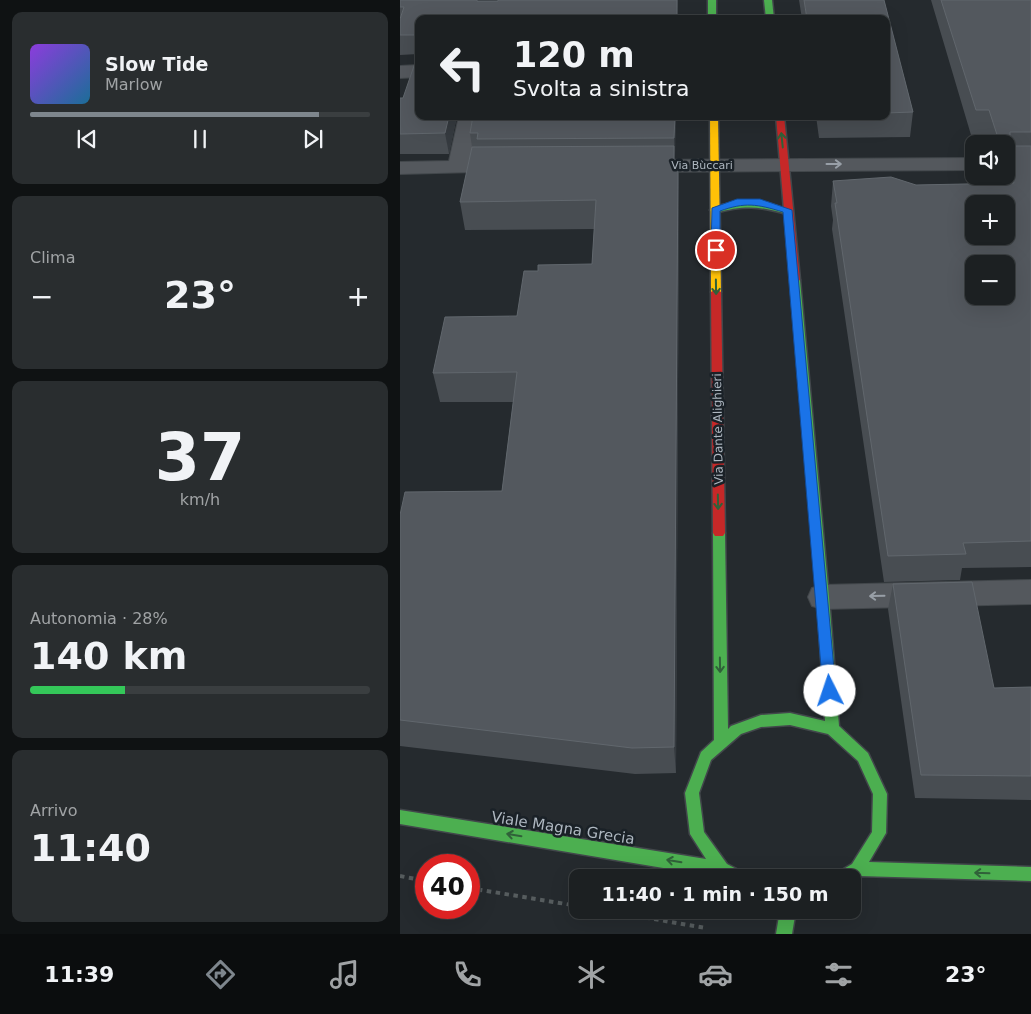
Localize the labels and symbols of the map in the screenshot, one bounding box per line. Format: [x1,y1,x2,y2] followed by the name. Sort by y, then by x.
[778,132,787,148] one-way arrow
[671,159,733,172] street label: Via Bùccari
[825,159,841,169] one-way arrow
[695,229,737,271] pin
[711,279,721,295] one-way arrow
[710,373,726,485] street label: Via Dante Alighieri
[714,494,723,510] one-way arrow
[870,591,886,601] one-way arrow
[715,656,725,673] one-way arrow
[803,664,855,716] position arrow
[490,808,636,848] street label: Viale Magna Grecia
[506,830,522,840] one-way arrow
[415,854,480,919] speed limit sign: 40
[666,856,682,866] one-way arrow
[975,868,991,877] one-way arrow

